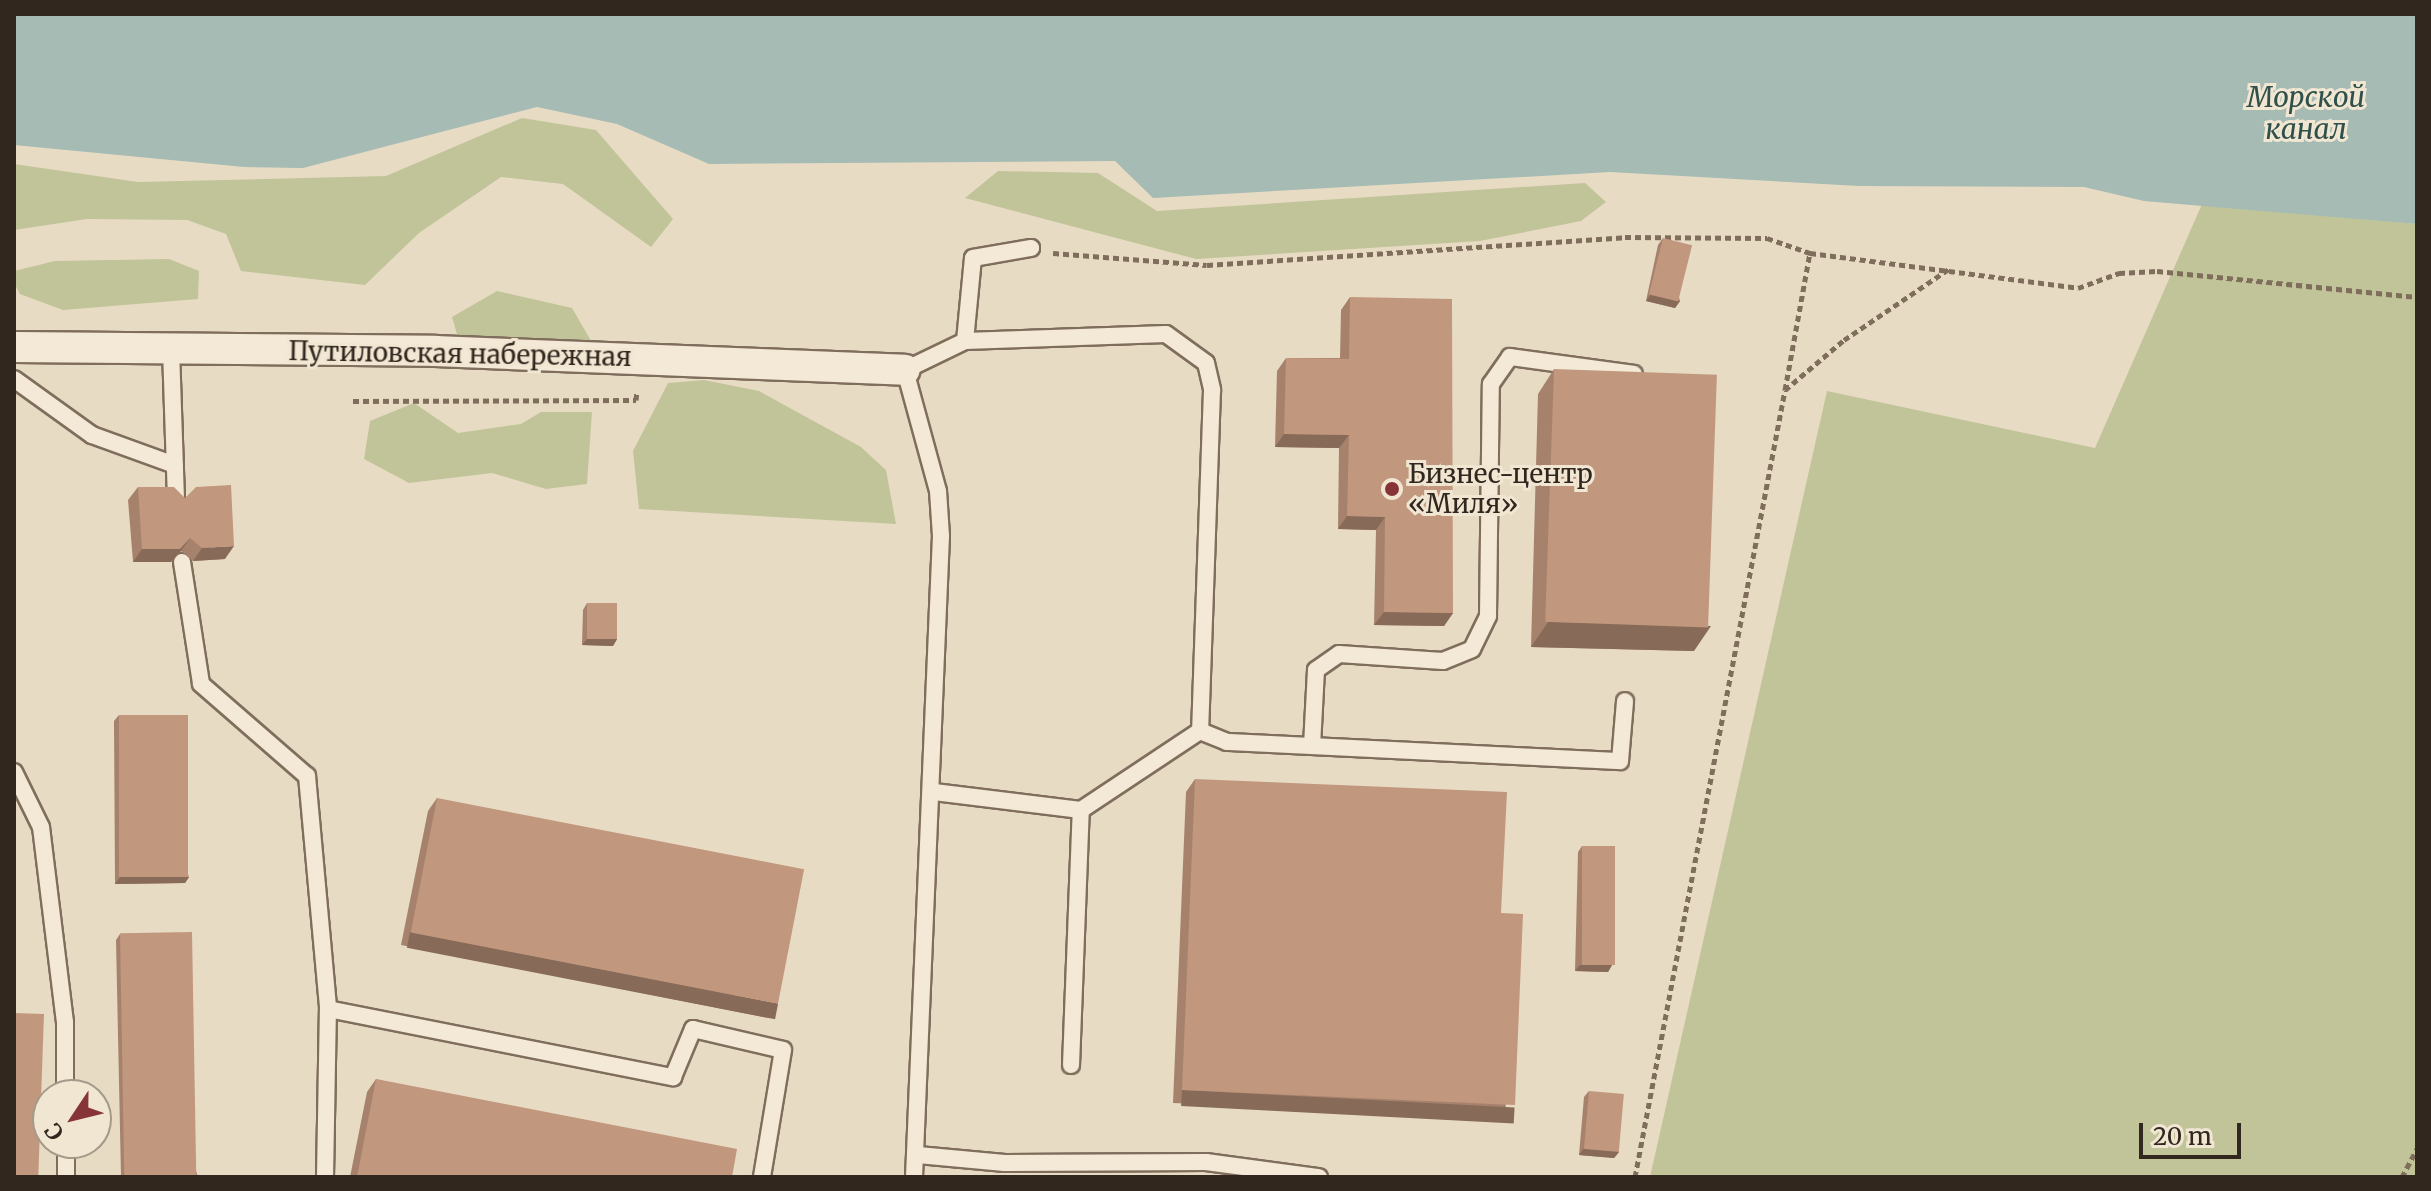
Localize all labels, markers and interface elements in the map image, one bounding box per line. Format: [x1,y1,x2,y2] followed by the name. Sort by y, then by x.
[2247,80,2365,146] water label: Морской канал
[288,335,632,373] street label: Путиловская набережная
[1408,458,1593,520] place label: Бизнес-центр «Миля»
[1383,480,1401,498] marker: Бизнес-центр «Миля»
[32,1079,112,1159] north arrow
[2143,1107,2245,1157] scale bar
[38,1118,70,1146] text: С
[2153,1121,2212,1152] text: 20 m

